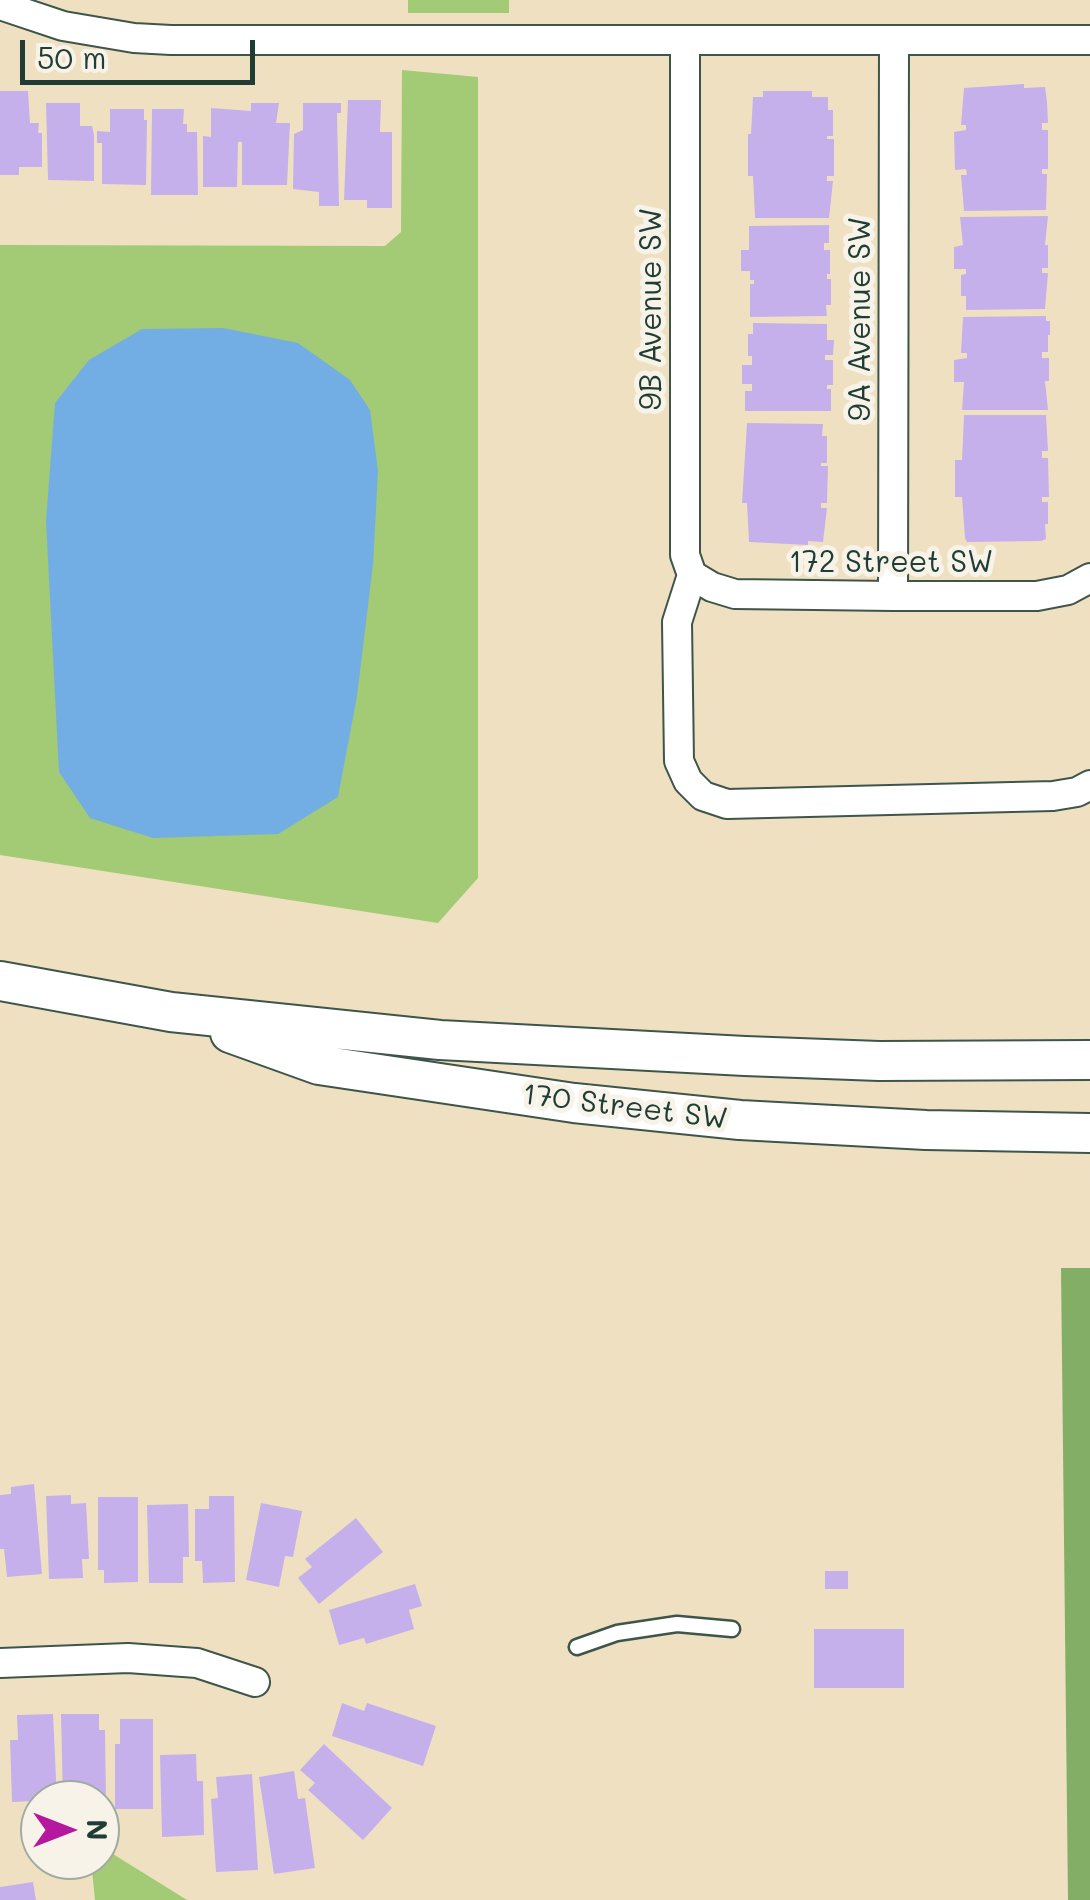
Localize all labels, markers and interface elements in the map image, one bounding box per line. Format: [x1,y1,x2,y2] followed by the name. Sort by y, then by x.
[25,20,260,82] scale bar
[37,37,107,77] text: 50 m
[634,208,670,410] street label: 9B Avenue SW
[843,217,879,421] street label: 9A Avenue SW
[789,545,993,581] street label: 172 Street SW
[520,1077,730,1137] street label: 170 Street SW
[20,1780,120,1880] north arrow
[80,1819,116,1841] text: N

